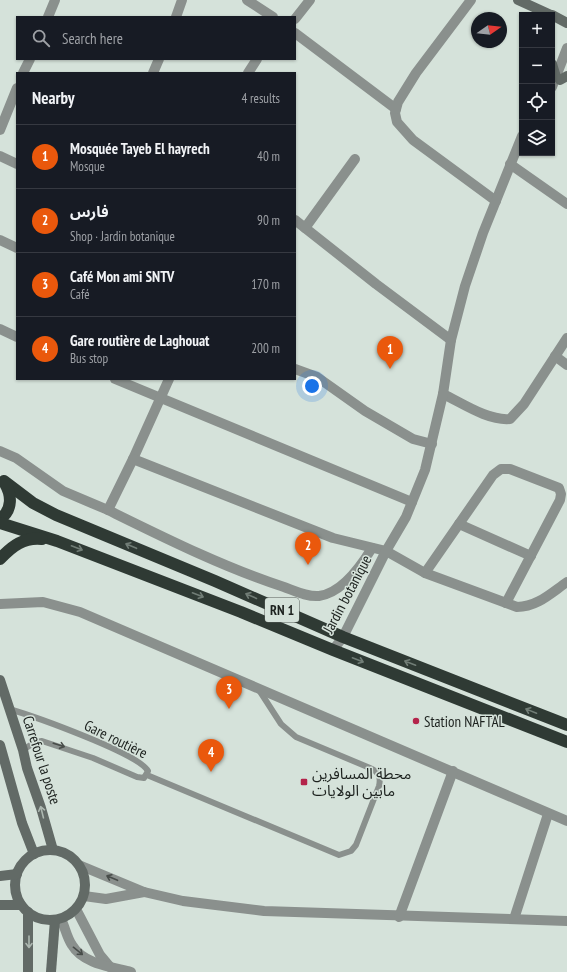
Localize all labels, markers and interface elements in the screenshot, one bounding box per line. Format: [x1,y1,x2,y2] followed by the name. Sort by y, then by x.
[471,12,507,48] north arrow
[519,12,555,156] map controls
[519,12,555,48] button: +
[16,16,296,60] search box
[30,27,52,49] icon: search
[62,29,123,48] text: Search here
[519,48,555,84] button: −
[519,84,555,120] button: locate
[32,87,75,109] text: Nearby
[241,90,280,107] text: 4 results
[519,120,555,156] button: layers
[70,139,210,158] text: Mosquée Tayeb El hayrech
[42,148,48,165] text: 1
[257,148,280,165] text: 40 m
[70,158,105,175] text: Mosque
[70,202,109,221] text: فارس
[42,212,48,229] text: 2
[257,212,280,229] text: 90 m
[70,228,175,245] text: Shop · Jardin botanique
[70,267,174,286] text: Café Mon ami SNTV
[42,276,48,293] text: 3
[251,276,280,293] text: 170 m
[70,286,90,303] text: Café
[70,331,209,350] text: Gare routière de Laghouat
[377,336,403,369] pin: 1
[42,340,48,357] text: 4
[251,340,280,357] text: 200 m
[70,350,108,367] text: Bus stop
[302,376,322,396] your location
[295,532,321,565] pin: 2
[126,542,138,549] one-way arrow
[70,545,82,553] one-way arrow
[318,552,375,637] street label: Jardin botanique
[192,592,204,600] one-way arrow
[246,592,258,600] one-way arrow
[265,598,299,622] road number: RN 1
[351,656,363,664] one-way arrow
[404,658,416,666] one-way arrow
[216,676,242,709] pin: 3
[525,706,537,714] one-way arrow
[424,712,506,731] place label: Station NAFTAL
[19,713,65,807] street label: Carrefour la poste
[81,716,151,762] street label: Gare routière
[411,716,421,726] marker: Station NAFTAL
[198,739,224,772] pin: 4
[53,742,66,749] one-way arrow
[312,764,411,800] place label: محطة المسافرين مابين الولايات
[299,777,309,787] marker: محطة المسافرين مابين الولايات
[38,806,46,819] one-way arrow
[106,873,118,881] one-way arrow
[25,935,33,948] one-way arrow
[72,947,83,955] one-way arrow

